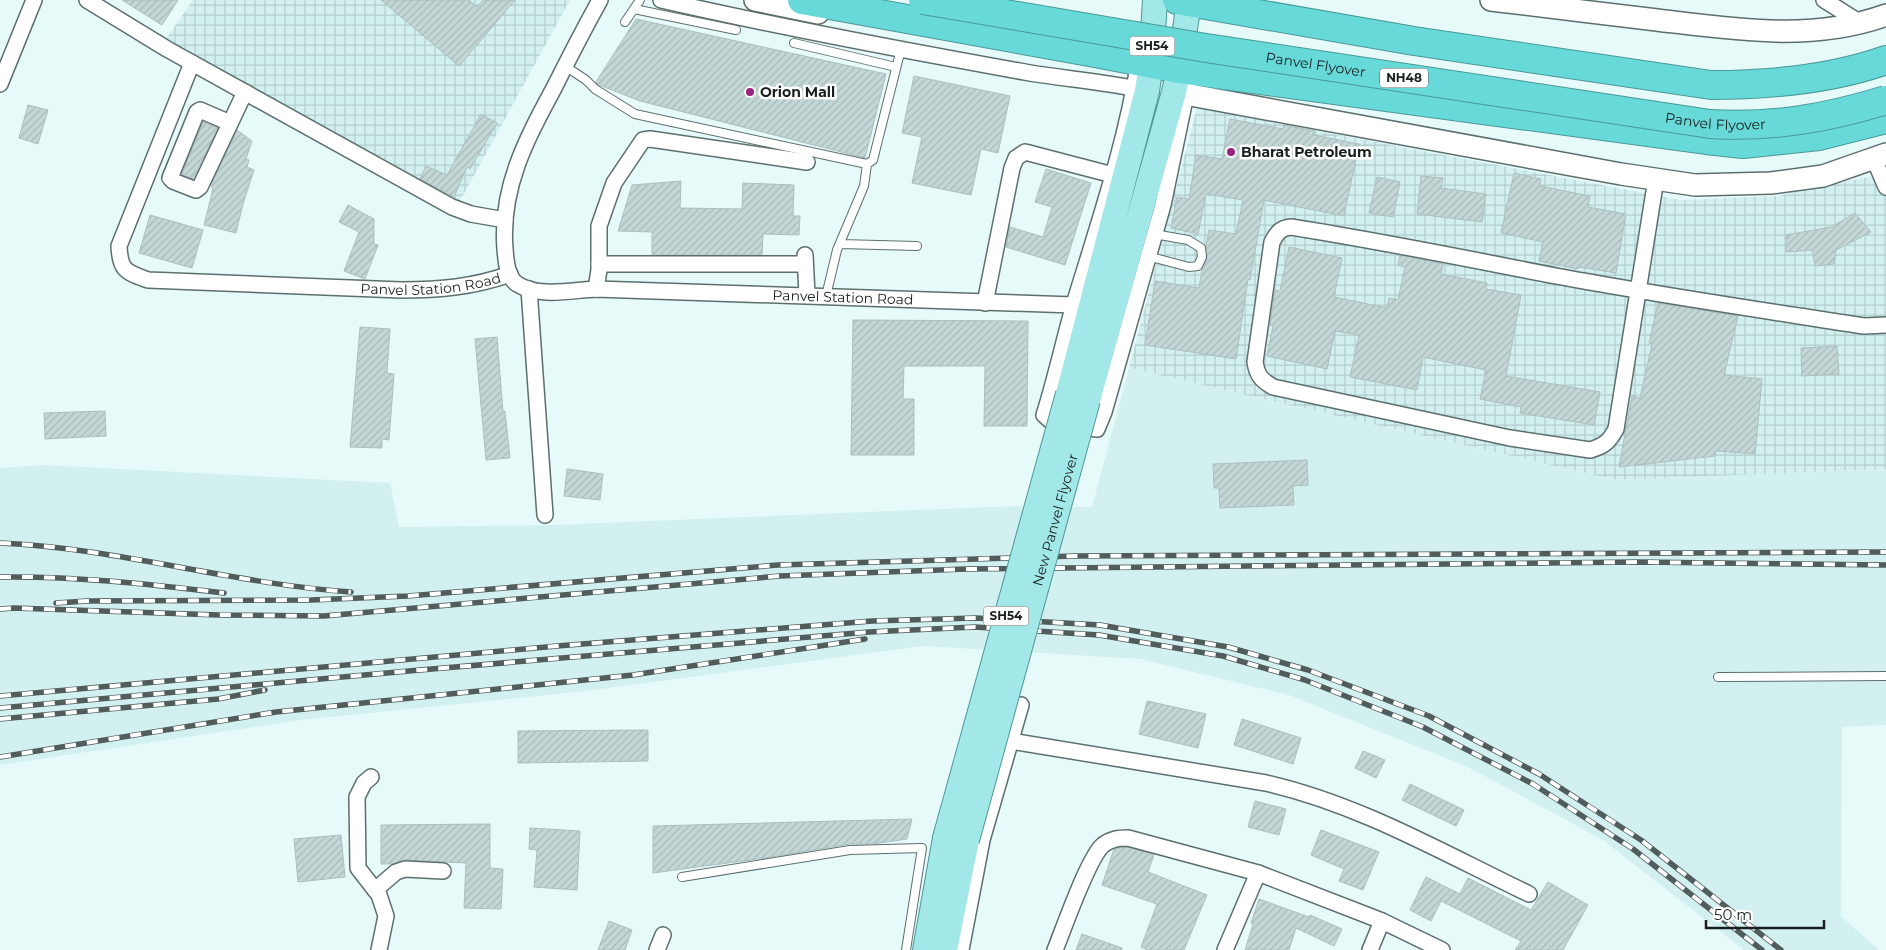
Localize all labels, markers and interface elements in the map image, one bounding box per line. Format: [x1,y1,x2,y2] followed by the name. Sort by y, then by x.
[1130,36,1174,56] road number: SH54
[1265,48,1367,81] street label: Panvel Flyover
[1380,68,1428,88] road number: NH48
[760,83,835,101] place label: Orion Mall
[744,86,756,98] marker: Orion Mall
[1664,108,1767,134] street label: Panvel Flyover
[1241,143,1372,161] place label: Bharat Petroleum
[1225,146,1237,158] marker: Bharat Petroleum
[360,269,503,299] street label: Panvel Station Road
[772,286,914,309] street label: Panvel Station Road
[1028,451,1082,588] street label: New Panvel Flyover
[984,606,1028,626] road number: SH54
[1706,898,1824,930] scale bar
[1714,905,1752,924] text: 50 m

